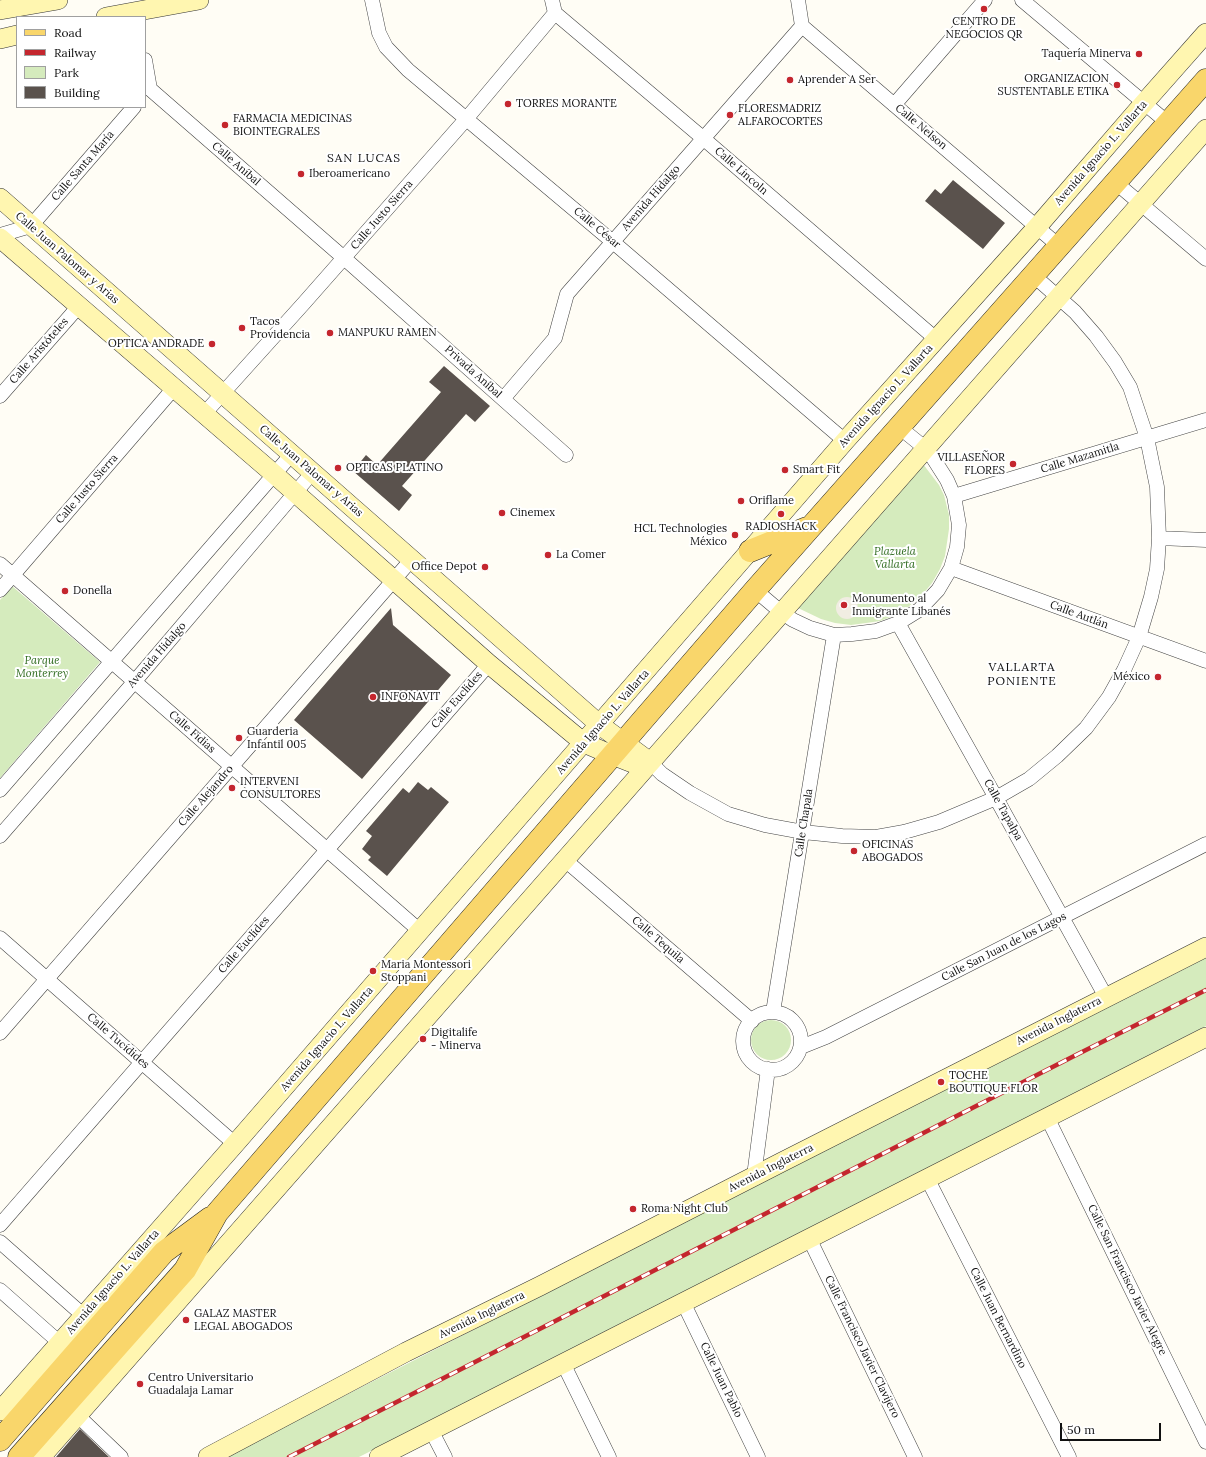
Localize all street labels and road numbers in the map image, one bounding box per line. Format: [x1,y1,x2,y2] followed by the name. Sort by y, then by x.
[1052,98,1150,208] street label: Avenida Ignacio L. Vallarta
[892,101,950,153] street label: Calle Nelson
[49,128,117,204] street label: Calle Santa María
[209,139,263,189] street label: Calle Aníbal
[712,144,770,198] street label: Calle Lincoln
[619,163,683,233] street label: Avenida Hidalgo
[348,178,416,252] street label: Calle Justo Sierra
[571,205,623,251] street label: Calle César
[12,209,122,307] street label: Calle Juan Palomar y Arias
[7,315,71,387] street label: Calle Aristóteles
[836,342,936,450] street label: Avenida Ignacio L. Vallarta
[442,343,504,401] street label: Privada Aníbal
[256,422,366,520] street label: Calle Juan Palomar y Arias
[1039,440,1121,476] street label: Calle Mazamitla
[53,452,121,526] street label: Calle Justo Sierra
[1048,598,1110,632] street label: Calle Autlán
[125,620,189,690] street label: Avenida Hidalgo
[554,667,652,777] street label: Avenida Ignacio L. Vallarta
[429,669,485,731] street label: Calle Euclides
[166,708,218,756] street label: Calle Fidias
[176,763,236,829] street label: Calle Alejandro
[981,777,1025,843] street label: Calle Tapalpa
[792,788,816,858] street label: Calle Chapala
[939,910,1069,984] street label: Calle San Juan de los Lagos
[216,914,272,976] street label: Calle Euclides
[629,914,687,966] street label: Calle Tequila
[278,984,376,1094] street label: Avenida Ignacio L. Vallarta
[1014,994,1104,1048] street label: Avenida Inglaterra
[84,1010,152,1072] street label: Calle Tucídides
[726,1141,816,1195] street label: Avenida Inglaterra
[1085,1202,1169,1358] street label: Calle San Francisco Javier Alegre
[64,1227,162,1337] street label: Avenida Ignacio L. Vallarta
[967,1265,1029,1371] street label: Calle Juan Bernardino
[822,1274,902,1420] street label: Calle Francisco Javier Clavijero
[437,1289,527,1341] street label: Avenida Inglaterra
[697,1340,745,1420] street label: Calle Juan Pablo

